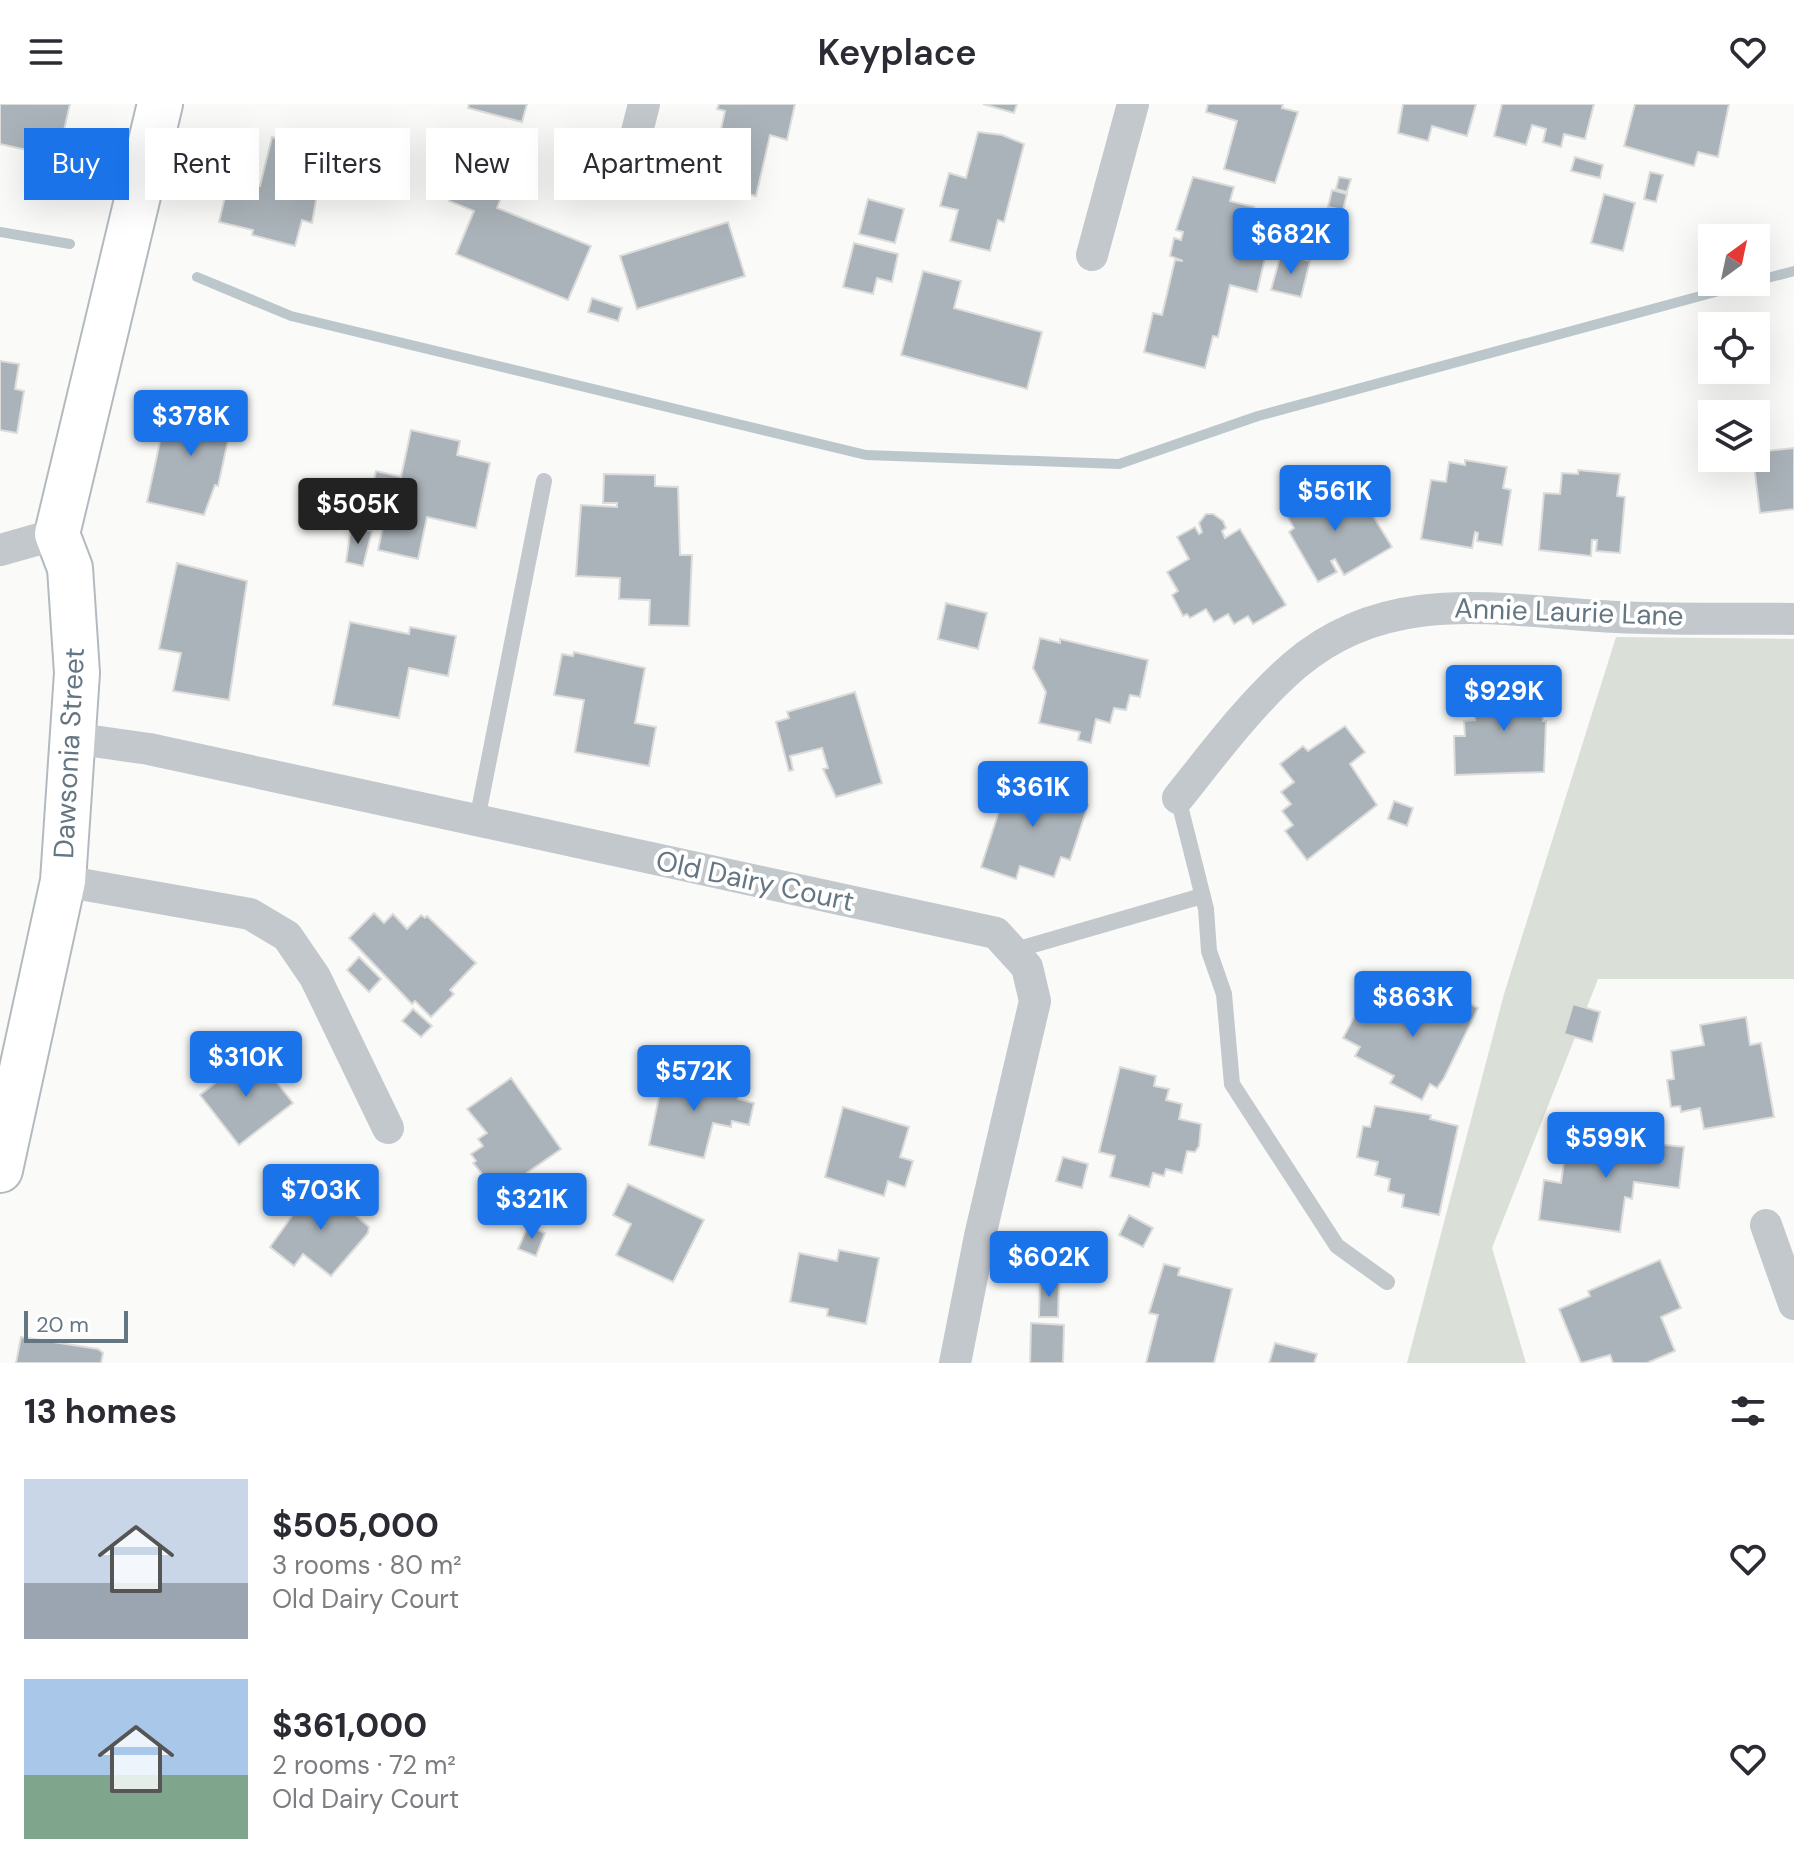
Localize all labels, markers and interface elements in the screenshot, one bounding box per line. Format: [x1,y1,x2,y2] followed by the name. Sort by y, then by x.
[818,29,976,76] text: Keyplace
[24,30,68,74] icon: menu
[1726,30,1770,74] icon: heart
[24,128,129,200] chip: Buy
[145,128,259,200] chip: Rent
[275,128,410,200] chip: Filters
[426,128,538,200] chip: New
[554,128,751,200] chip: Apartment
[1235,208,1347,276] pin: $682K
[1251,217,1331,251] text: $682K
[1698,224,1770,296] north arrow
[1698,224,1770,472] map controls
[1698,312,1770,384] button: locate
[135,390,247,458] pin: $378K
[152,399,230,433] text: $378K
[1698,400,1770,472] button: layers
[1279,465,1391,533] pin: $561K
[1298,474,1372,508] text: $561K
[302,478,414,546] pin: $505K
[316,487,400,521] text: $505K
[1454,590,1684,634] street label: Annie Laurie Lane
[45,647,93,859] street label: Dawsonia Street
[1448,665,1560,733] pin: $929K
[1464,674,1544,708] text: $929K
[977,761,1089,829] pin: $361K
[996,770,1070,804] text: $361K
[653,842,857,920] street label: Old Dairy Court
[1357,971,1469,1039] pin: $863K
[1372,980,1454,1014] text: $863K
[190,1031,302,1099] pin: $310K
[208,1040,284,1074] text: $310K
[638,1045,750,1113] pin: $572K
[655,1054,733,1088] text: $572K
[1550,1112,1662,1180] pin: $599K
[1565,1121,1647,1155] text: $599K
[265,1164,377,1232] pin: $703K
[281,1173,361,1207] text: $703K
[476,1173,588,1241] pin: $321K
[496,1182,568,1216] text: $321K
[993,1231,1105,1299] pin: $602K
[1008,1240,1090,1274] text: $602K
[24,1307,128,1343] scale bar
[36,1310,89,1339] text: 20 m
[24,1389,177,1434] text: 13 homes
[1726,1389,1770,1433] icon: filters
[272,1503,439,1548] text: $505,000
[88,1511,184,1607] icon: home
[1726,1537,1770,1581] icon: heart
[272,1548,462,1582] text: 3 rooms · 80 m²
[272,1582,459,1616] text: Old Dairy Court
[272,1703,427,1748] text: $361,000
[88,1711,184,1807] icon: home
[1726,1737,1770,1781] icon: heart
[272,1748,456,1782] text: 2 rooms · 72 m²
[272,1782,459,1816] text: Old Dairy Court

